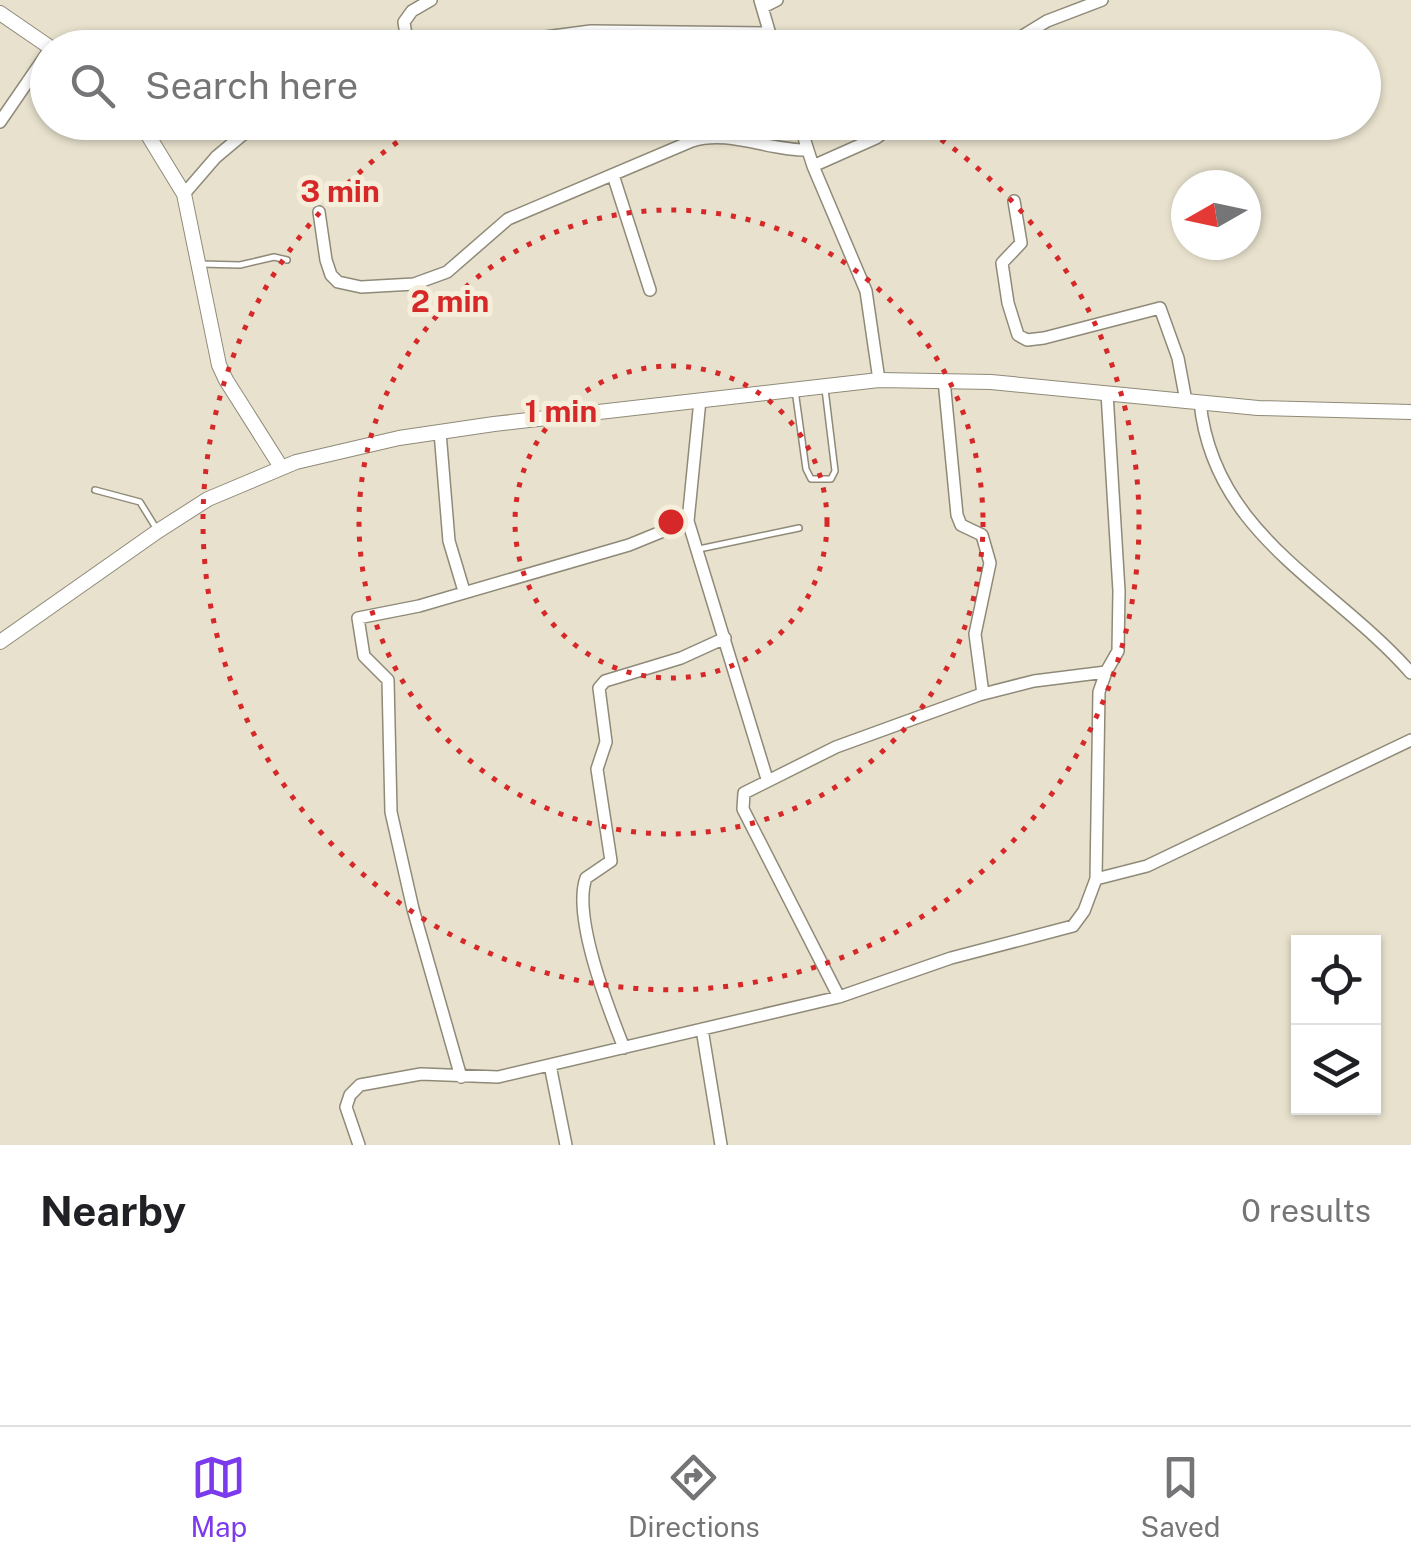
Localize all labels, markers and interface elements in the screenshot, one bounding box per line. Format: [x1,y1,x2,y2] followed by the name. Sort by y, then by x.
[30,30,1381,140] search box
[65,58,120,113] icon: search
[145,63,358,108] text: Search here
[1171,170,1261,260] north arrow
[300,173,380,209] text: 3 min
[411,283,489,319] text: 2 min
[525,393,597,429] text: 1 min
[653,504,689,540] centre of rings
[1291,935,1381,1115] map controls
[1291,935,1381,1025] button: locate
[1291,1025,1381,1115] button: layers
[40,1186,186,1235] text: Nearby
[1241,1192,1371,1229] text: 0 results
[190,1450,247,1543] tab: Map
[628,1450,760,1543] tab: Directions
[1140,1450,1221,1543] tab: Saved

